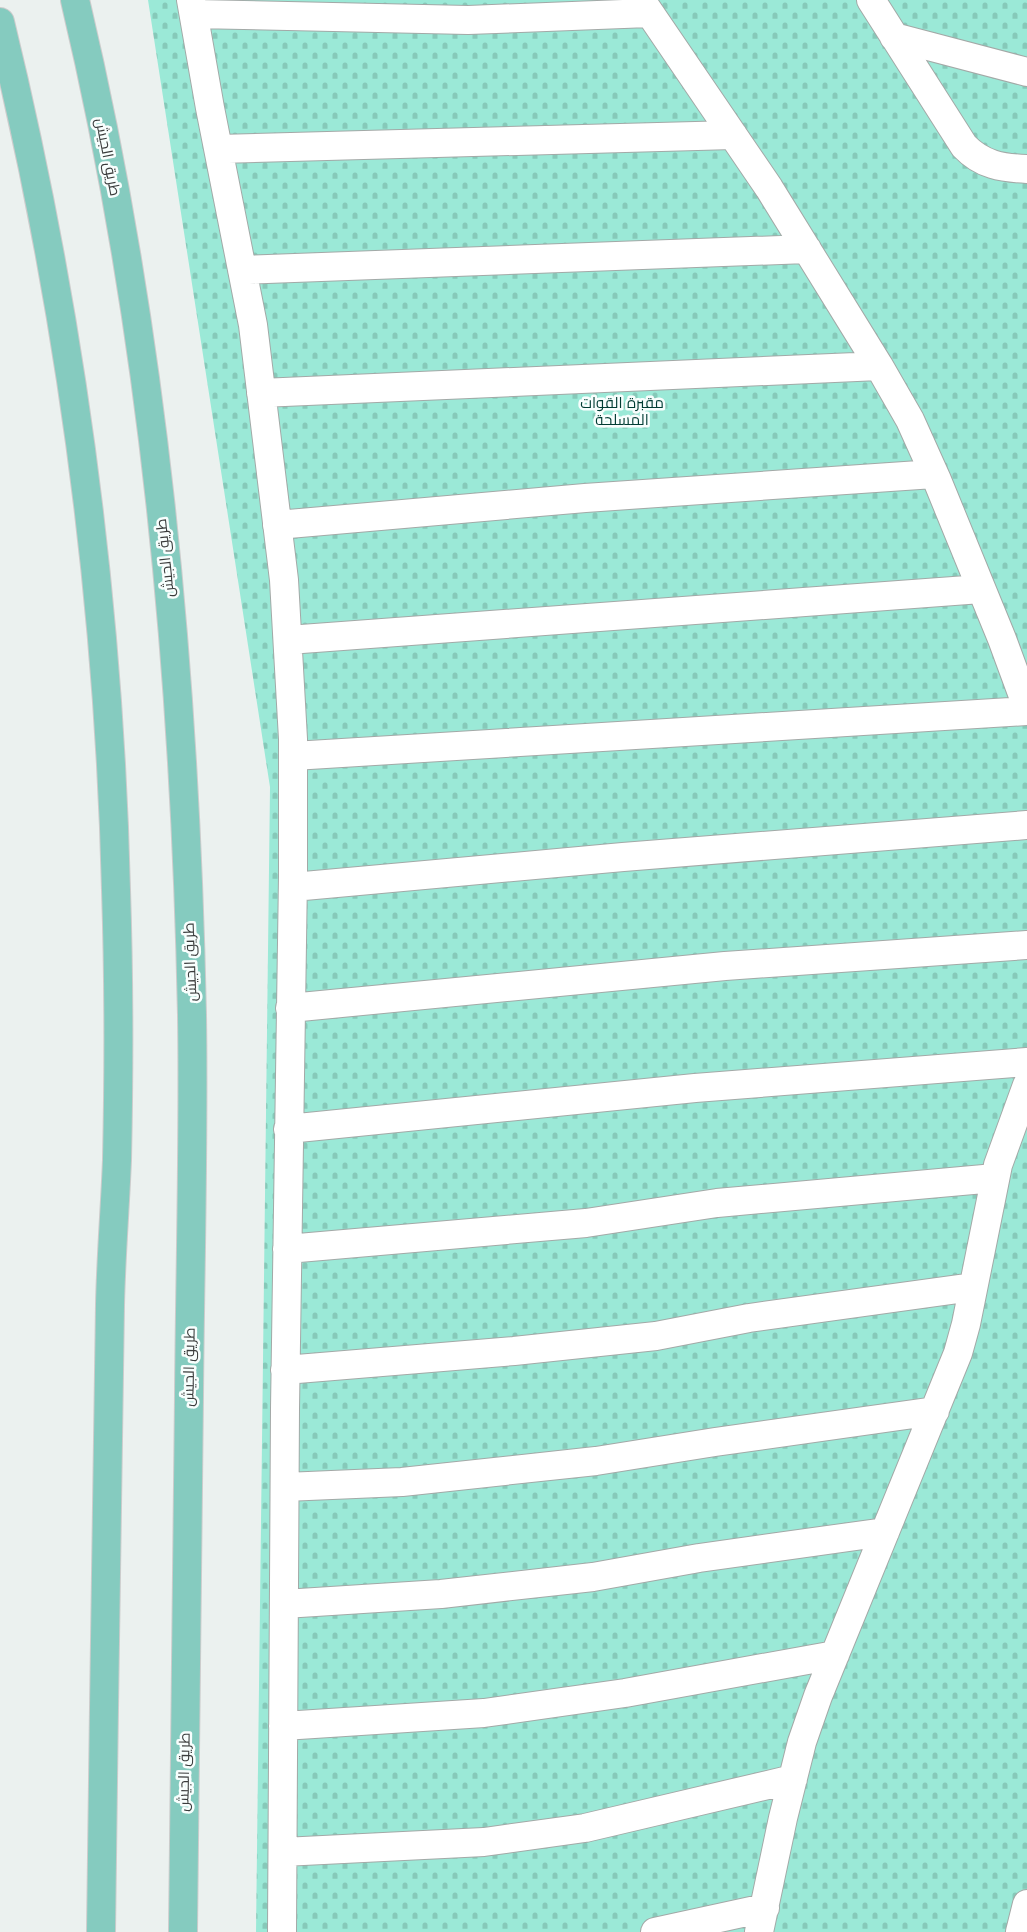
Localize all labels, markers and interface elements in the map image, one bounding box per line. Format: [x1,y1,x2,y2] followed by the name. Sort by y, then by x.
[90,116,126,198] street label: طريق الجيش
[580,392,664,431] park label: مقبرة القوات المسلحة
[150,518,180,598] street label: طريق الجيش
[178,922,202,1002] street label: طريق الجيش
[177,1327,201,1407] street label: طريق الجيش
[172,1732,196,1812] street label: طريق الجيش

